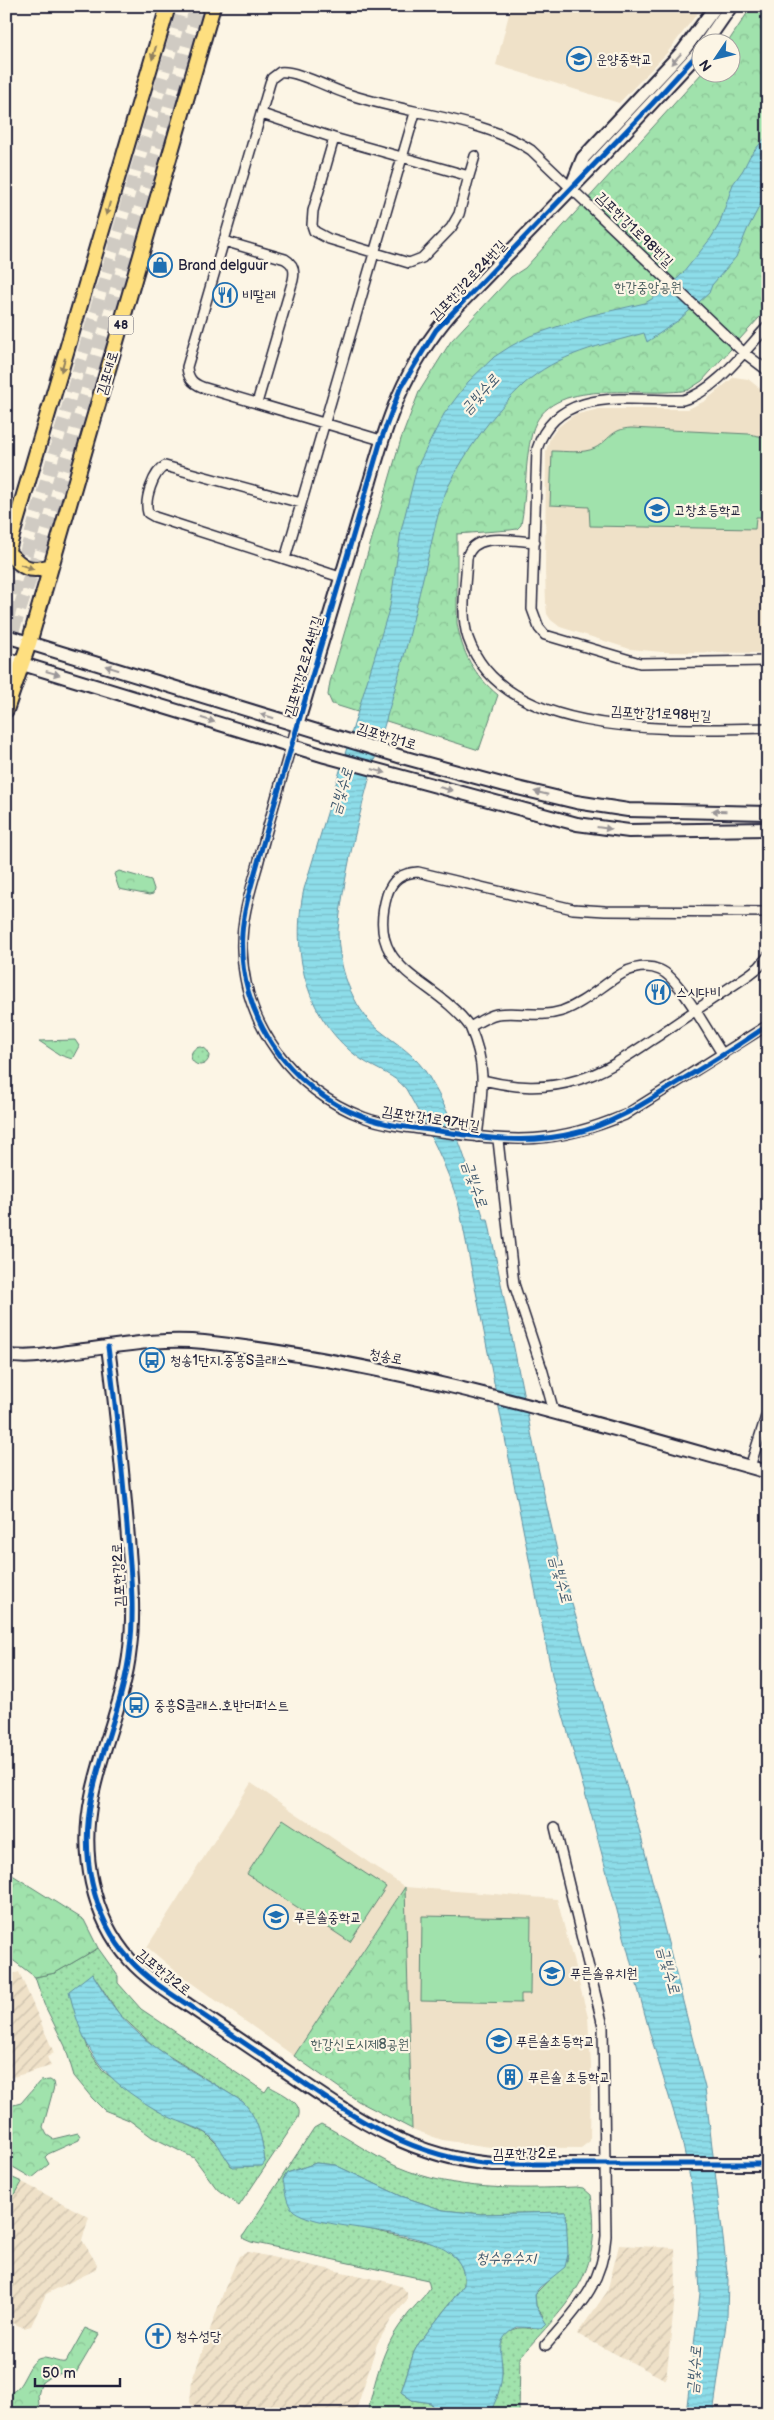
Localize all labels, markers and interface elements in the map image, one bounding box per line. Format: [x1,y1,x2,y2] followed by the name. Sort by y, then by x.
[692,32,742,82] north arrow
[149,46,157,61] one-way arrow
[566,46,592,72] school or university icon: 운양중학교
[596,51,652,68] place label: 운양중학교
[670,52,682,64] one-way arrow
[696,56,716,74] text: N
[593,188,677,271] street label: 김포한강1로98번길
[104,201,112,216] one-way arrow
[427,236,510,324] street label: 김포한강2로24번길
[147,252,173,278] shop icon: Brand delguur
[178,257,269,274] place label: Brand delguur
[614,279,682,296] park label: 한강중앙공원
[212,282,238,308] restaurant icon: 비딸레
[242,287,276,304] place label: 비딸레
[108,316,134,334] road number: 48
[93,349,122,397] street label: 김포대로
[58,358,66,373] one-way arrow
[457,370,504,419] water label: 금빛수로
[644,497,670,523] school or university icon: 고창초등학교
[674,502,742,519] place label: 고창초등학교
[20,563,35,571] one-way arrow
[281,613,326,718] street label: 김포한강2로24번길
[104,664,119,672] one-way arrow
[46,669,61,677] one-way arrow
[610,702,712,725] street label: 김포한강1로98번길
[259,712,274,720] one-way arrow
[201,716,216,724] one-way arrow
[355,719,419,754] street label: 김포한강1로
[325,765,358,817] water label: 금빛수로
[371,768,386,776] one-way arrow
[439,785,454,793] one-way arrow
[533,789,548,797] one-way arrow
[711,807,727,815] one-way arrow
[596,824,612,832] one-way arrow
[645,979,671,1005] restaurant icon: 스시다비
[676,984,721,1001] place label: 스시다비
[381,1102,482,1135] street label: 김포한강1로97번길
[458,1158,491,1210] water label: 금빛수로
[368,1345,404,1368] street label: 청송로
[139,1347,165,1373] bus stop icon: 청송1단지.중흥S클래스
[170,1352,288,1369] place label: 청송1단지.중흥S클래스
[108,1542,129,1608] street label: 김포한강2로
[545,1553,576,1605] water label: 금빛수로
[123,1692,149,1718] bus stop icon: 중흥S클래스.호반더퍼스트
[154,1697,289,1714] place label: 중흥S클래스.호반더퍼스트
[263,1904,289,1930] school or university icon: 푸른솔중학교
[294,1909,362,1926] place label: 푸른솔중학교
[653,1944,684,1996] water label: 금빛수로
[133,1945,194,1999] street label: 김포한강2로
[539,1960,565,1986] school or university icon: 푸른솔유치원
[570,1965,638,1982] place label: 푸른솔유치원
[486,2028,512,2054] school or university icon: 푸른솔초등학교
[516,2033,595,2050] place label: 푸른솔초등학교
[311,2036,409,2053] park label: 한강신도시제8공원
[497,2064,523,2090] building icon: 푸른솔 초등학교
[528,2069,611,2086] place label: 푸른솔 초등학교
[493,2145,557,2162] street label: 김포한강2로
[476,2249,538,2268] water label: 청수유수지
[145,2323,171,2349] church icon: 청수성당
[176,2328,222,2345] place label: 청수성당
[683,2345,706,2395] water label: 금빛수로
[35,2355,120,2387] scale bar
[42,2364,76,2383] text: 50 m

